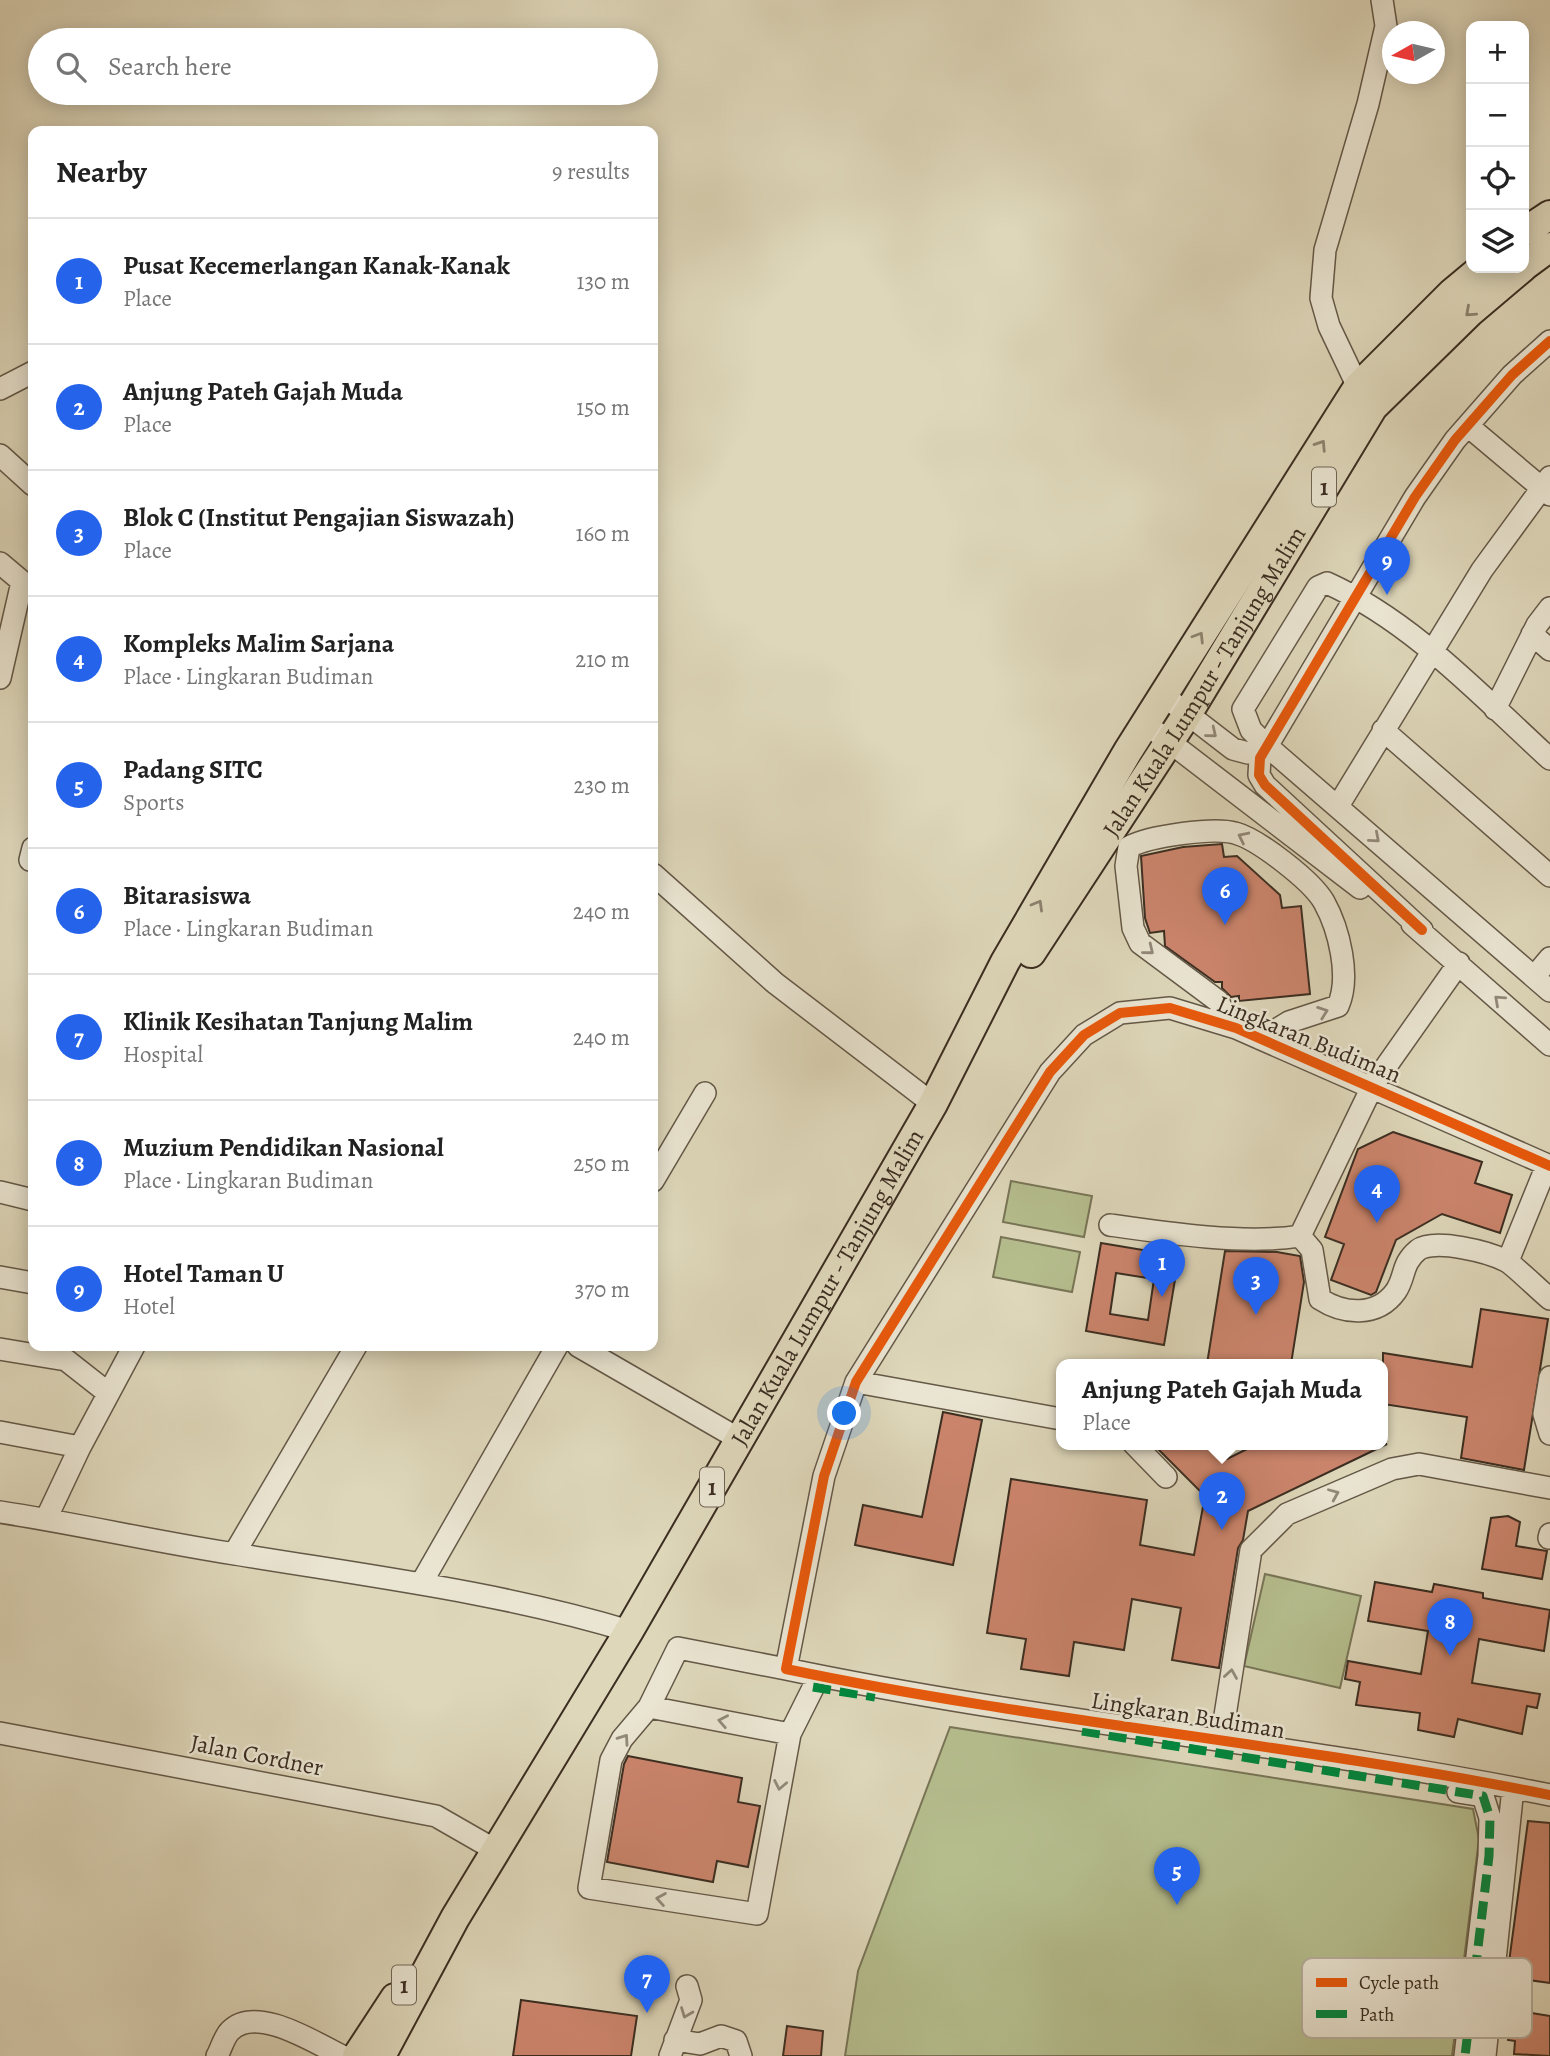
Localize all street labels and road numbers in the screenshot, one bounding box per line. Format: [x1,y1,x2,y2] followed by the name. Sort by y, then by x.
[1312,467,1336,506] road number: 1
[1095,520,1313,843] street label: Jalan Kuala Lumpur - Tanjung Malim
[1212,987,1406,1091] street label: Lingkaran Budiman
[723,1123,931,1451] street label: Jalan Kuala Lumpur - Tanjung Malim
[700,1468,724,1506] road number: 1
[1089,1684,1287,1746] street label: Lingkaran Budiman
[188,1726,326,1784] street label: Jalan Cordner
[392,1966,416,2004] road number: 1

